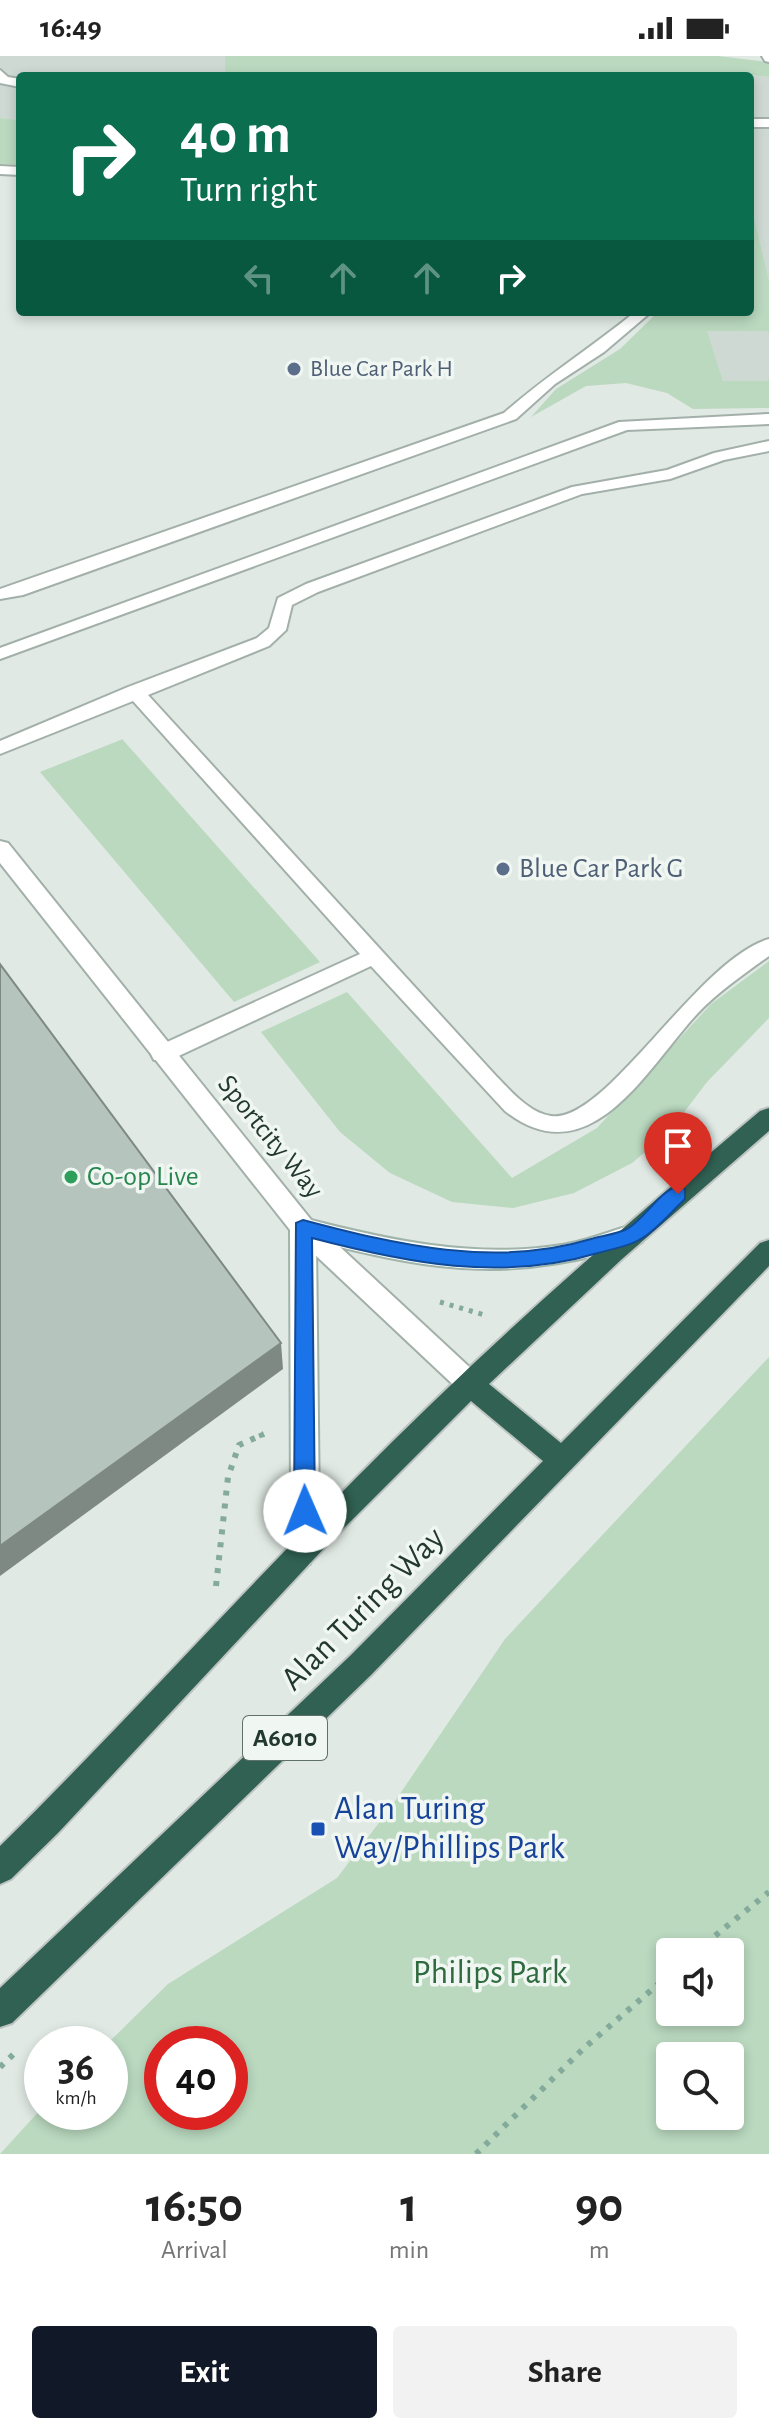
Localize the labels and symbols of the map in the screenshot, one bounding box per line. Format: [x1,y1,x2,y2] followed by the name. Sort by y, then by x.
[310,357,453,381] place label: Blue Car Park H
[285,360,303,378] marker: Blue Car Park H
[519,855,683,883] place label: Blue Car Park G
[494,860,512,878] marker: Blue Car Park G
[212,1070,328,1204] street label: Sportcity Way
[644,1112,712,1194] pin
[87,1163,199,1191] place label: Co-op Live
[62,1168,80,1186] marker: Co-op Live
[263,1469,347,1553] position arrow
[275,1521,451,1697] street label: Alan Turing Way
[243,1716,327,1760] road number: A6010
[334,1792,565,1865] place label: Alan Turing Way/Phillips Park
[309,1820,327,1838] marker: Alan Turing Way/Phillips Park
[413,1956,568,1990] park label: Philips Park
[144,2026,248,2130] speed limit sign: 40

